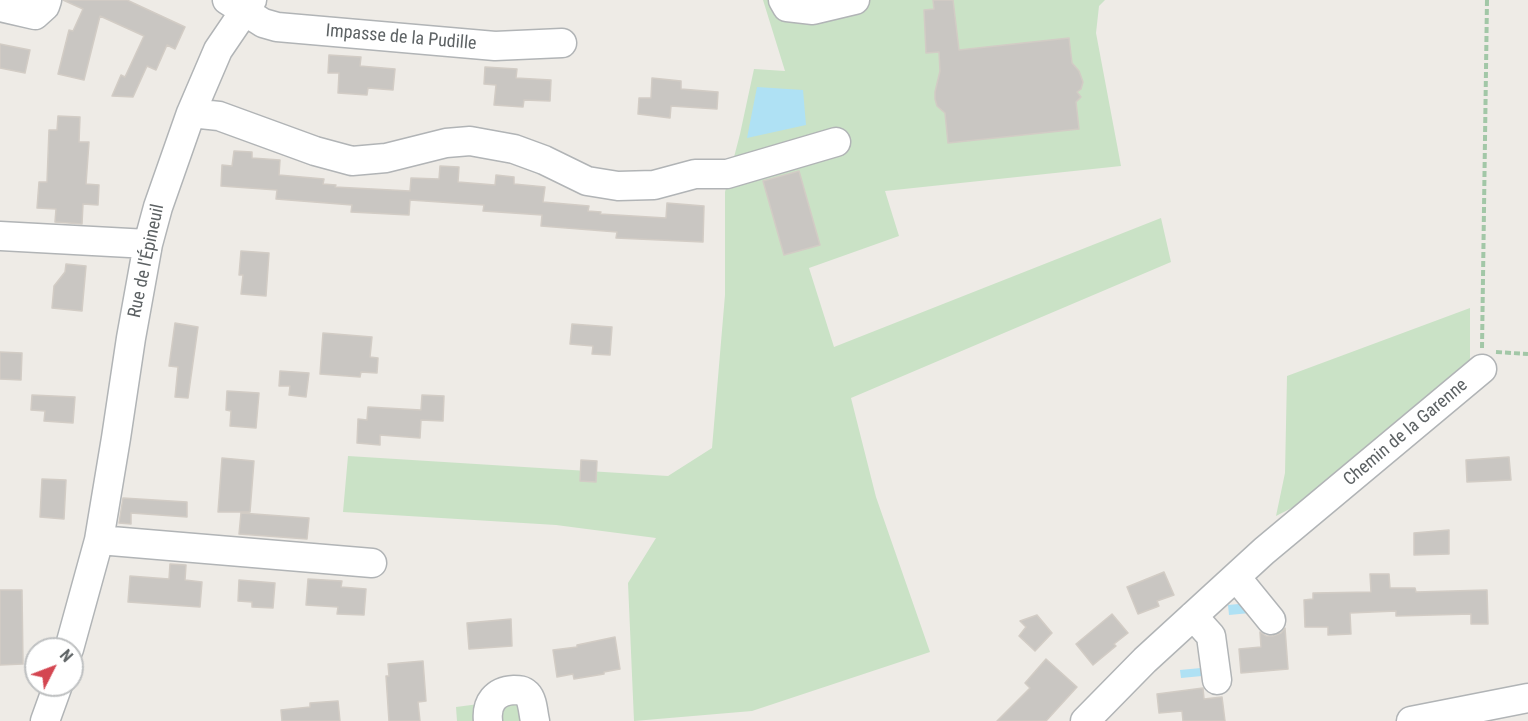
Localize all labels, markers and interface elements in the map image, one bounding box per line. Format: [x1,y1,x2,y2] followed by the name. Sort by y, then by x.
[325,21,477,55] street label: Impasse de la Pudille
[124,202,170,320] street label: Rue de l'Épineuil
[1340,375,1472,491] street label: Chemin de la Garenne
[24,637,84,697] north arrow
[56,646,77,666] text: N

